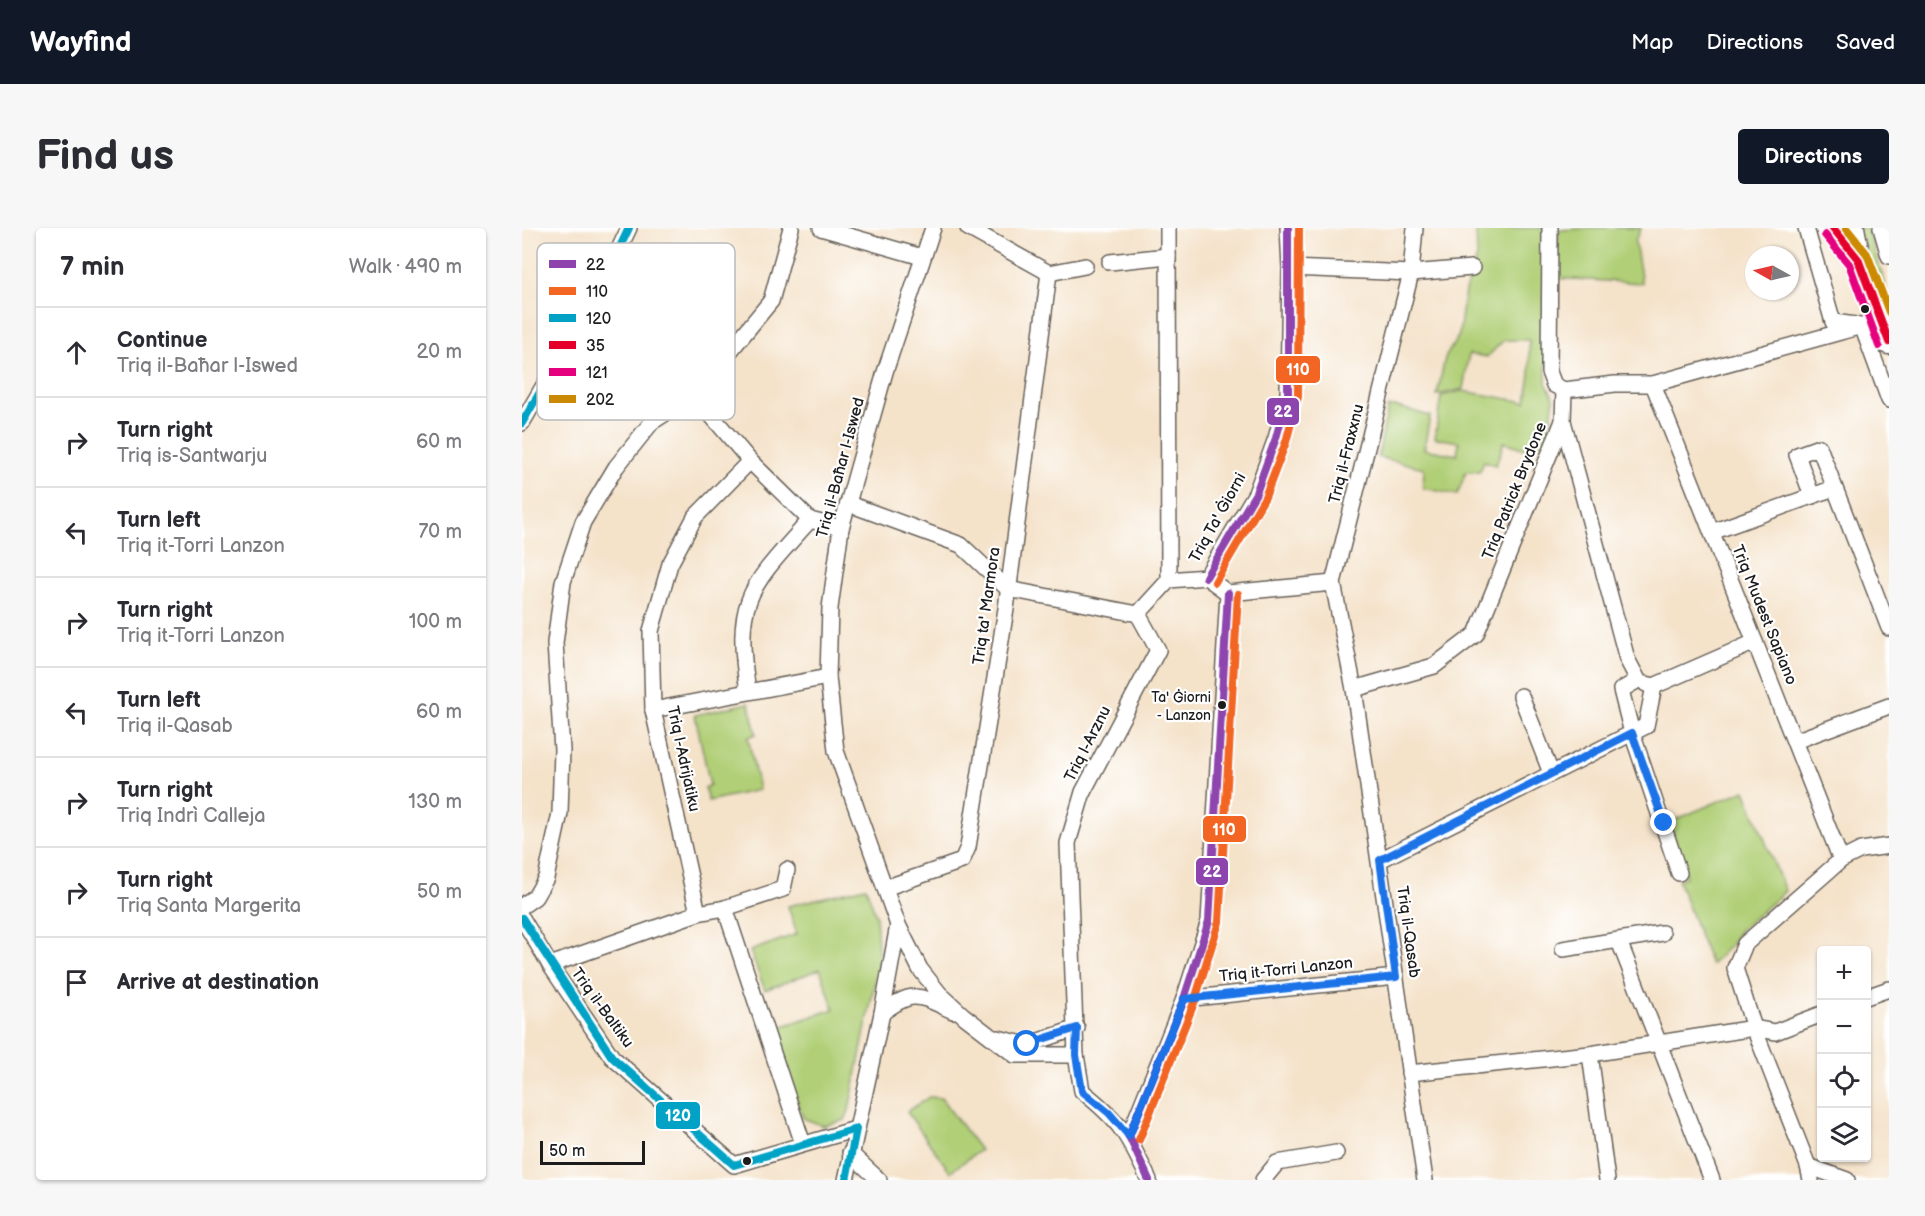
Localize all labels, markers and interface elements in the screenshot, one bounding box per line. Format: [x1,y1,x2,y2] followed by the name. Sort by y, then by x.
[30,26,131,59] text: Wayfind
[1631,30,1674,55] text: Map
[1707,30,1803,55] text: Directions
[1836,30,1895,55] text: Saved
[1738,129,1889,184] button: Directions
[36,131,174,182] text: Find us
[537,243,735,420] legend
[1745,246,1799,300] north arrow
[60,252,124,283] text: 7 min
[349,255,462,279] text: Walk · 490 m
[586,256,605,275] text: 22
[586,283,608,302] text: 110
[1859,303,1871,315] unlabelled marker
[586,310,611,329] text: 120
[117,327,207,354] text: Continue
[60,336,93,369] icon: ahead
[586,337,605,356] text: 35
[417,340,462,364] text: 20 m
[117,354,298,378] text: Triq il-Baħar l-Iswed
[1275,355,1321,384] line badge: 110
[1286,361,1310,380] text: 110
[586,364,608,383] text: 121
[586,391,615,410] text: 202
[813,396,869,540] street label: Triq il-Baħar l-Iswed
[1266,397,1300,426] line badge: 22
[1325,402,1369,506] street label: Triq il-Fraxxnu
[1273,403,1293,422] text: 22
[117,417,213,444] text: Turn right
[1479,419,1551,563] street label: Triq Patrick Brydone
[60,426,93,459] icon: right
[416,430,462,454] text: 60 m
[117,444,267,468] text: Triq is-Santwarju
[1184,469,1251,566] street label: Triq Ta' Ġiorni
[117,507,201,534] text: Turn left
[60,516,93,549] icon: left
[418,520,462,544] text: 70 m
[117,534,285,558] text: Triq it-Torri Lanzon
[1727,542,1801,688] street label: Triq Mudest Sapiano
[969,546,1005,666] street label: Triq ta' Marmora
[117,597,213,624] text: Turn right
[60,606,93,639] icon: right
[409,610,462,634] text: 100 m
[117,624,285,648] text: Triq it-Torri Lanzon
[117,687,201,714] text: Turn left
[1151,689,1211,724] place label: Ta' Ġiorni - Lanzon
[60,696,93,729] icon: left
[1216,699,1228,711] marker: Ta' Ġiorni - Lanzon
[416,700,462,724] text: 60 m
[1061,703,1115,785] street label: Triq l-Arznu
[663,704,703,814] street label: Triq l-Adrijatiku
[117,714,233,738] text: Triq il-Qasab
[117,777,213,804] text: Turn right
[60,786,93,819] icon: right
[408,790,462,814] text: 130 m
[117,804,266,828] text: Triq Indrì Calleja
[1650,809,1676,835] route end
[1202,815,1247,843] line badge: 110
[1212,821,1236,840] text: 110
[1195,857,1229,886] line badge: 22
[1202,863,1222,882] text: 22
[117,867,213,894] text: Turn right
[60,876,93,909] icon: right
[417,880,462,904] text: 50 m
[1392,885,1424,979] street label: Triq il-Qasab
[117,894,301,918] text: Triq Santa Margerita
[1817,946,1871,1162] map controls
[1817,946,1871,1000] button: +
[1218,954,1354,986] street label: Triq it-Torri Lanzon
[567,964,637,1052] street label: Triq il-Baltiku
[60,966,93,999] icon: arrive
[117,969,319,996] text: Arrive at destination
[1817,1000,1871,1054] button: −
[1013,1030,1039,1056] route start
[1817,1054,1871,1108] button: locate
[655,1101,701,1130] line badge: 120
[665,1107,691,1126] text: 120
[1817,1108,1871,1162] button: layers
[540,1138,645,1166] scale bar
[549,1142,585,1161] text: 50 m
[741,1155,753,1167] unlabelled marker

